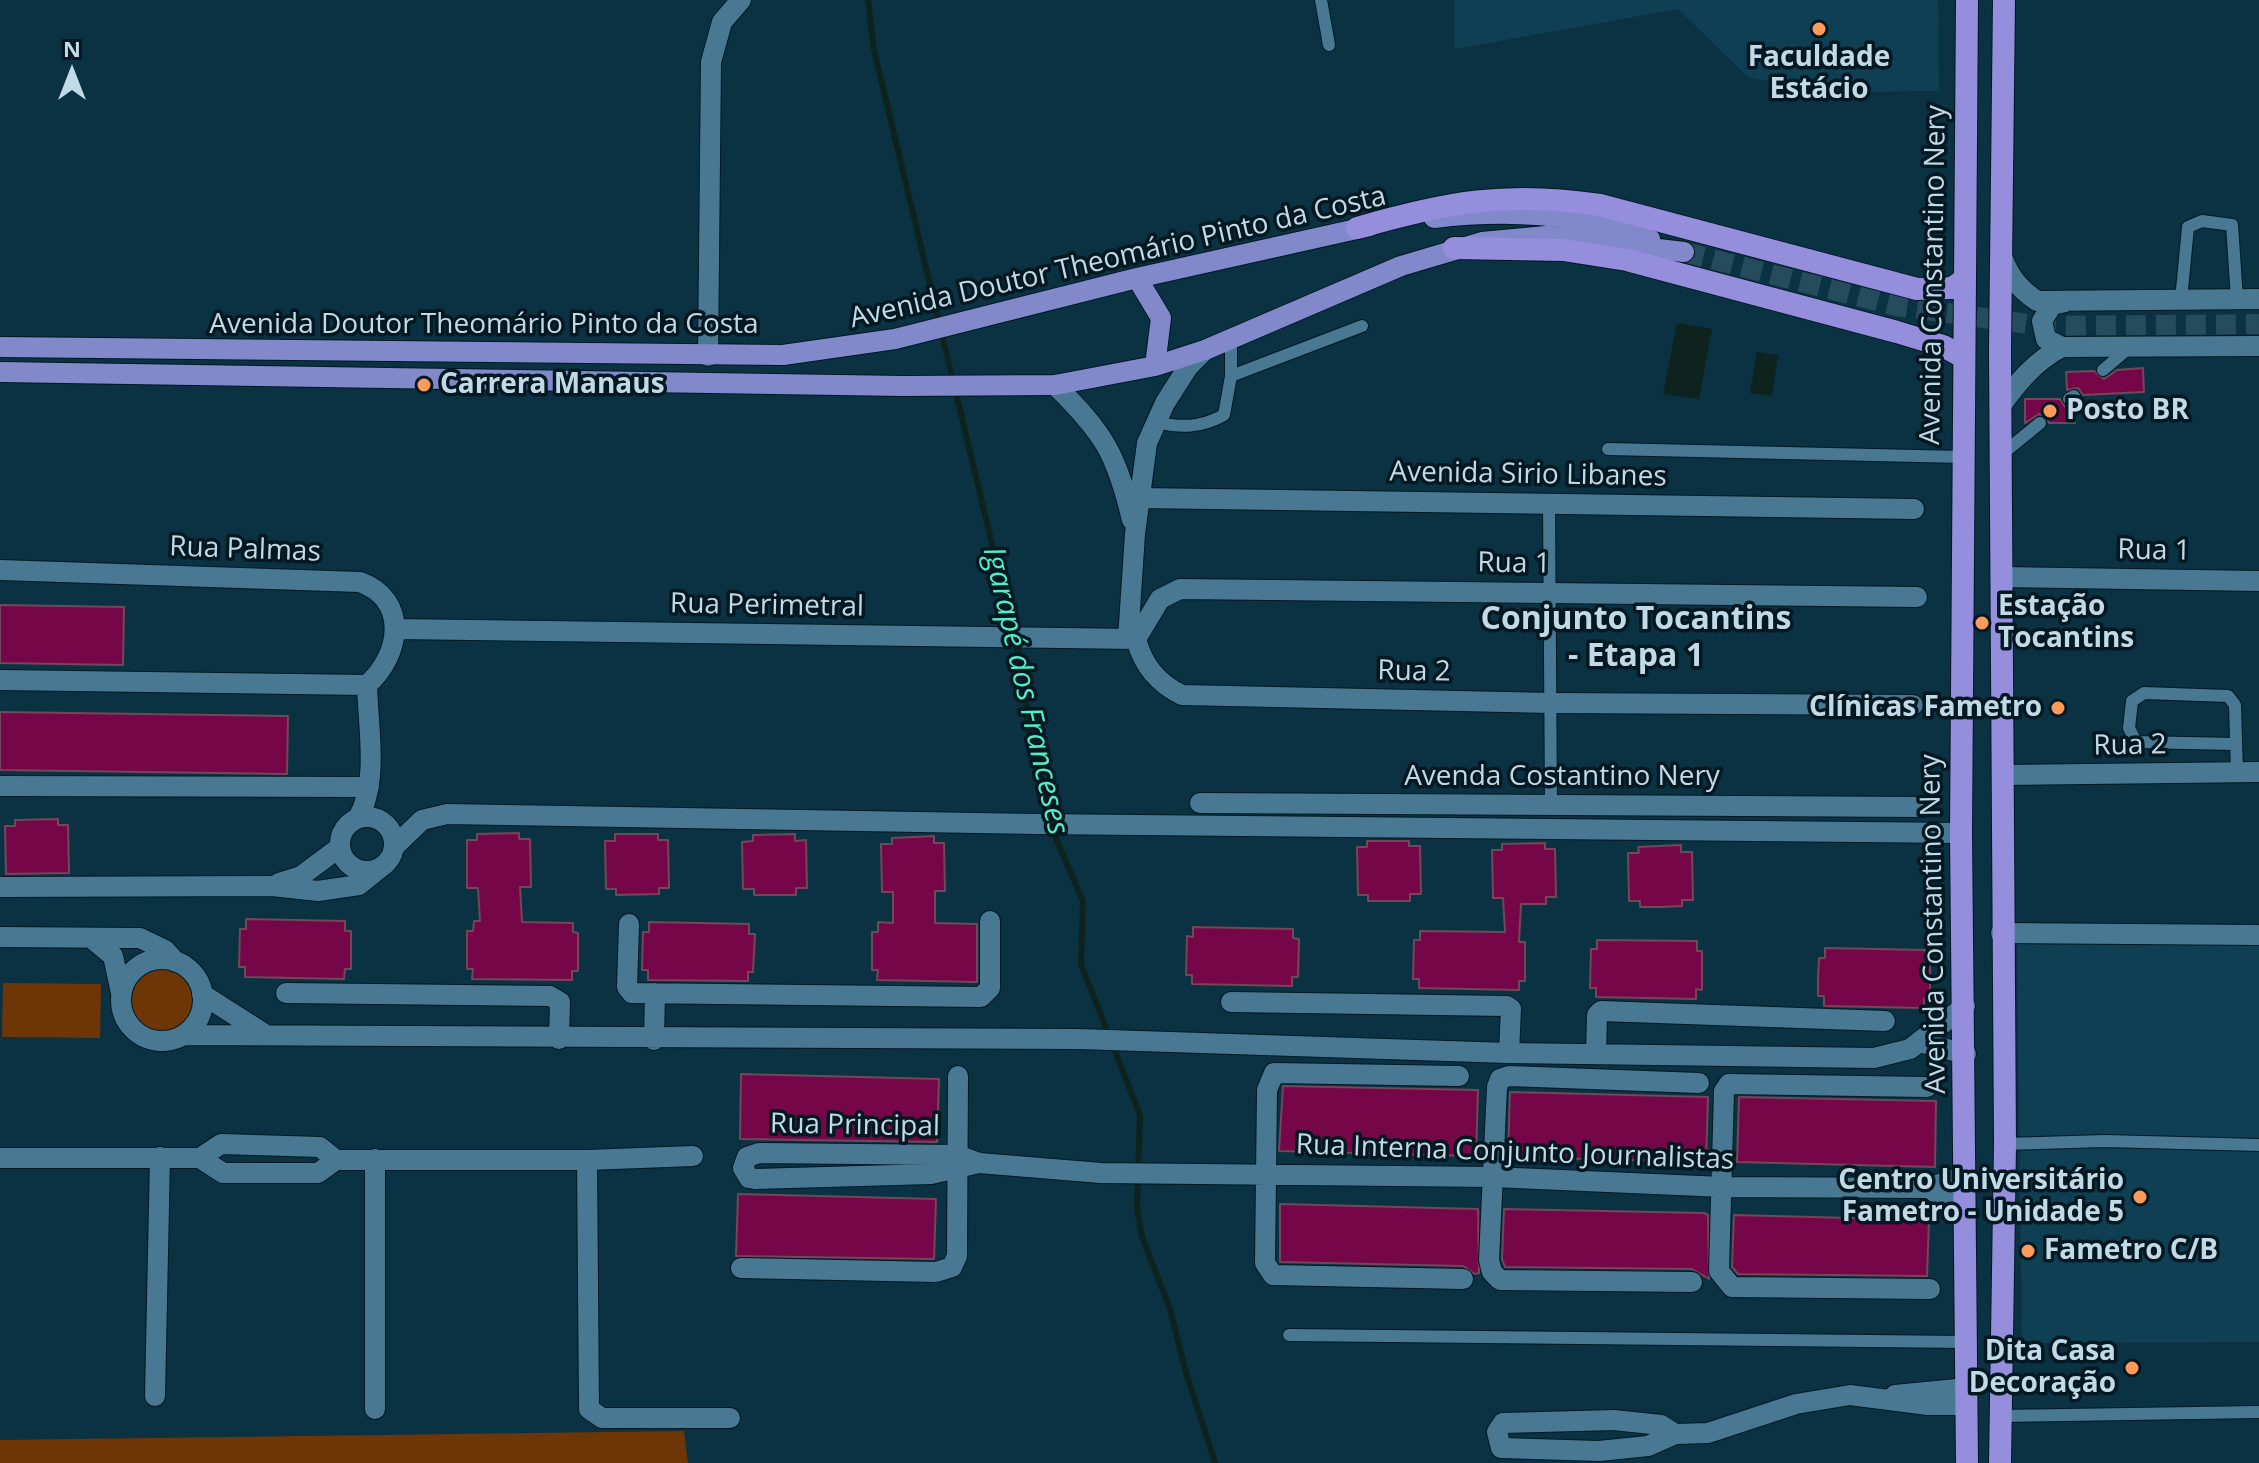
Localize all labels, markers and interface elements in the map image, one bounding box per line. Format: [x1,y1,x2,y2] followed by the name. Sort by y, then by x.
[1810,20,1828,38] marker: Faculdade Estácio
[32,32,112,112] north arrow
[63,33,81,63] text: N
[1748,41,1890,107] place label: Faculdade Estácio
[1914,105,1954,445] street label: Avenida Constantino Nery
[847,180,1389,336] street label: Avenida Doutor Theomário Pinto da Costa
[209,308,759,342] street label: Avenida Doutor Theomário Pinto da Costa
[440,368,665,402] place label: Carrera Manaus
[415,376,433,394] marker: Carrera Manaus
[2066,394,2189,428] place label: Posto BR
[2041,402,2059,420] marker: Posto BR
[1389,456,1667,494] street label: Avenida Sirio Libanes
[169,531,321,569] street label: Rua Palmas
[2117,534,2191,568] street label: Rua 1
[974,544,1076,838] water label: Igarapé dos Franceses
[1477,547,1551,581] street label: Rua 1
[670,588,864,624] street label: Rua Perimetral
[1998,590,2134,656] place label: Estação Tocantins
[1481,601,1791,676] district label: Conjunto Tocantins - Etapa 1
[1973,614,1991,632] marker: Estação Tocantins
[1377,655,1451,689] street label: Rua 2
[1809,691,2042,725] place label: Clínicas Fametro
[2049,699,2067,717] marker: Clínicas Fametro
[2093,729,2167,763] street label: Rua 2
[1914,754,1954,1094] street label: Avenida Constantino Nery
[1404,760,1720,794] street label: Avenda Costantino Nery
[770,1108,940,1144] street label: Rua Principal
[1295,1129,1735,1177] street label: Rua Interna Conjunto Journalistas
[1838,1164,2124,1230] place label: Centro Universitário Fametro - Unidade 5
[2131,1188,2149,1206] marker: Centro Universitário Fametro - Unidade 5
[2044,1234,2218,1268] place label: Fametro C/B
[2019,1242,2037,1260] marker: Fametro C/B
[1969,1335,2116,1401] place label: Dita Casa Decoração
[2123,1359,2141,1377] marker: Dita Casa Decoração

